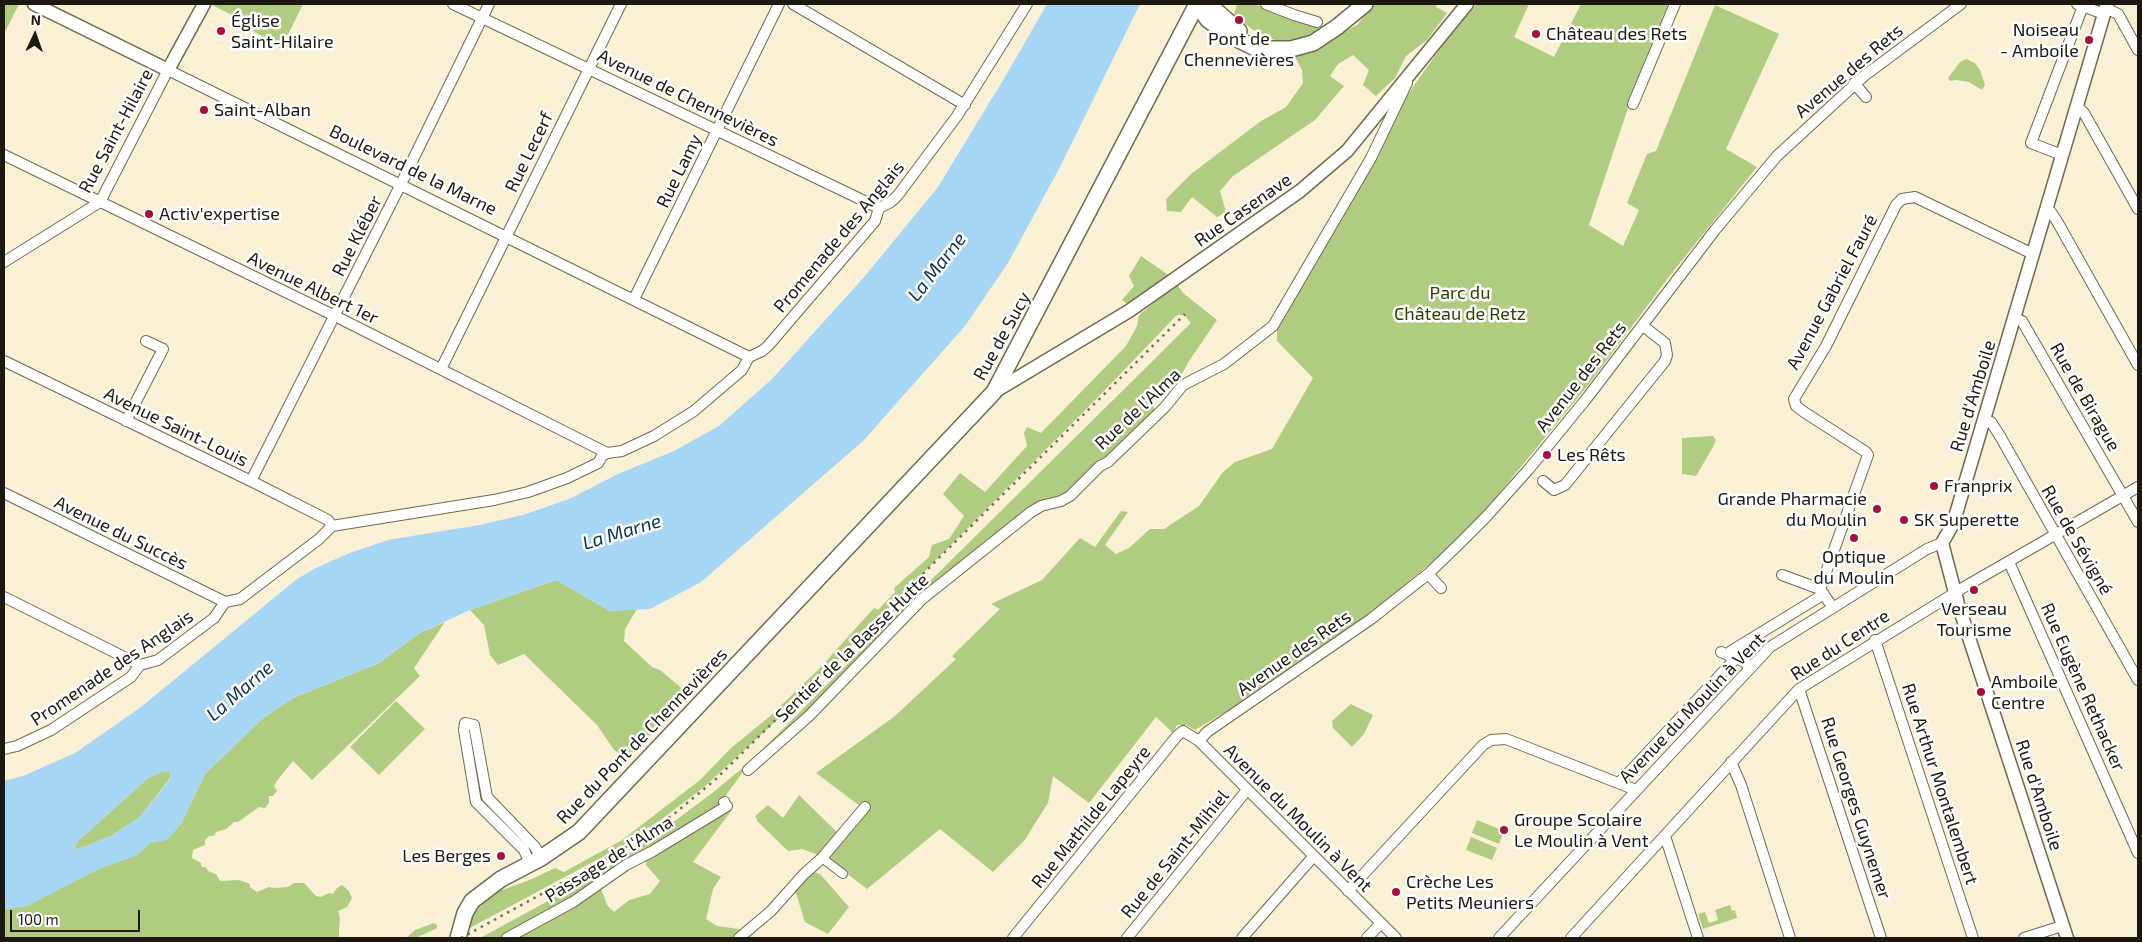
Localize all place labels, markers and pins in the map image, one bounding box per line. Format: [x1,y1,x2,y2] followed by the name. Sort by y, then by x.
[231,10,334,52] place label: Église Saint-Hilaire
[1233,14,1245,26] marker: Pont de Chennevières
[2000,19,2079,62] place label: Noiseau - Amboile
[1546,23,1687,45] place label: Château des Rets
[215,25,227,37] marker: Église Saint-Hilaire
[1184,28,1294,70] place label: Pont de Chennevières
[1530,28,1542,40] marker: Château des Rets
[2083,34,2095,46] marker: Noiseau - Amboile
[214,99,311,121] place label: Saint-Alban
[198,104,210,116] marker: Saint-Alban
[159,203,280,225] place label: Activ'expertise
[143,208,155,220] marker: Activ'expertise
[1557,444,1626,466] place label: Les Rêts
[1541,449,1553,461] marker: Les Rêts
[1944,475,2013,497] place label: Franprix
[1928,480,1940,492] marker: Franprix
[1717,488,1867,530] place label: Grande Pharmacie du Moulin
[1871,503,1883,515] marker: Grande Pharmacie du Moulin
[1914,509,2019,531] place label: SK Superette
[1898,514,1910,526] marker: SK Superette
[1848,532,1860,544] marker: Optique du Moulin
[1813,546,1895,588] place label: Optique du Moulin
[1968,584,1980,596] marker: Verseau Tourisme
[1936,598,2012,640] place label: Verseau Tourisme
[1991,671,2058,714] place label: Amboile Centre
[1975,686,1987,698] marker: Amboile Centre
[1514,809,1649,852] place label: Groupe Scolaire Le Moulin à Vent
[1498,824,1510,836] marker: Groupe Scolaire Le Moulin à Vent
[402,845,491,867] place label: Les Berges
[495,850,507,862] marker: Les Berges
[1406,871,1534,914] place label: Crèche Les Petits Meuniers
[1390,886,1402,898] marker: Crèche Les Petits Meuniers

